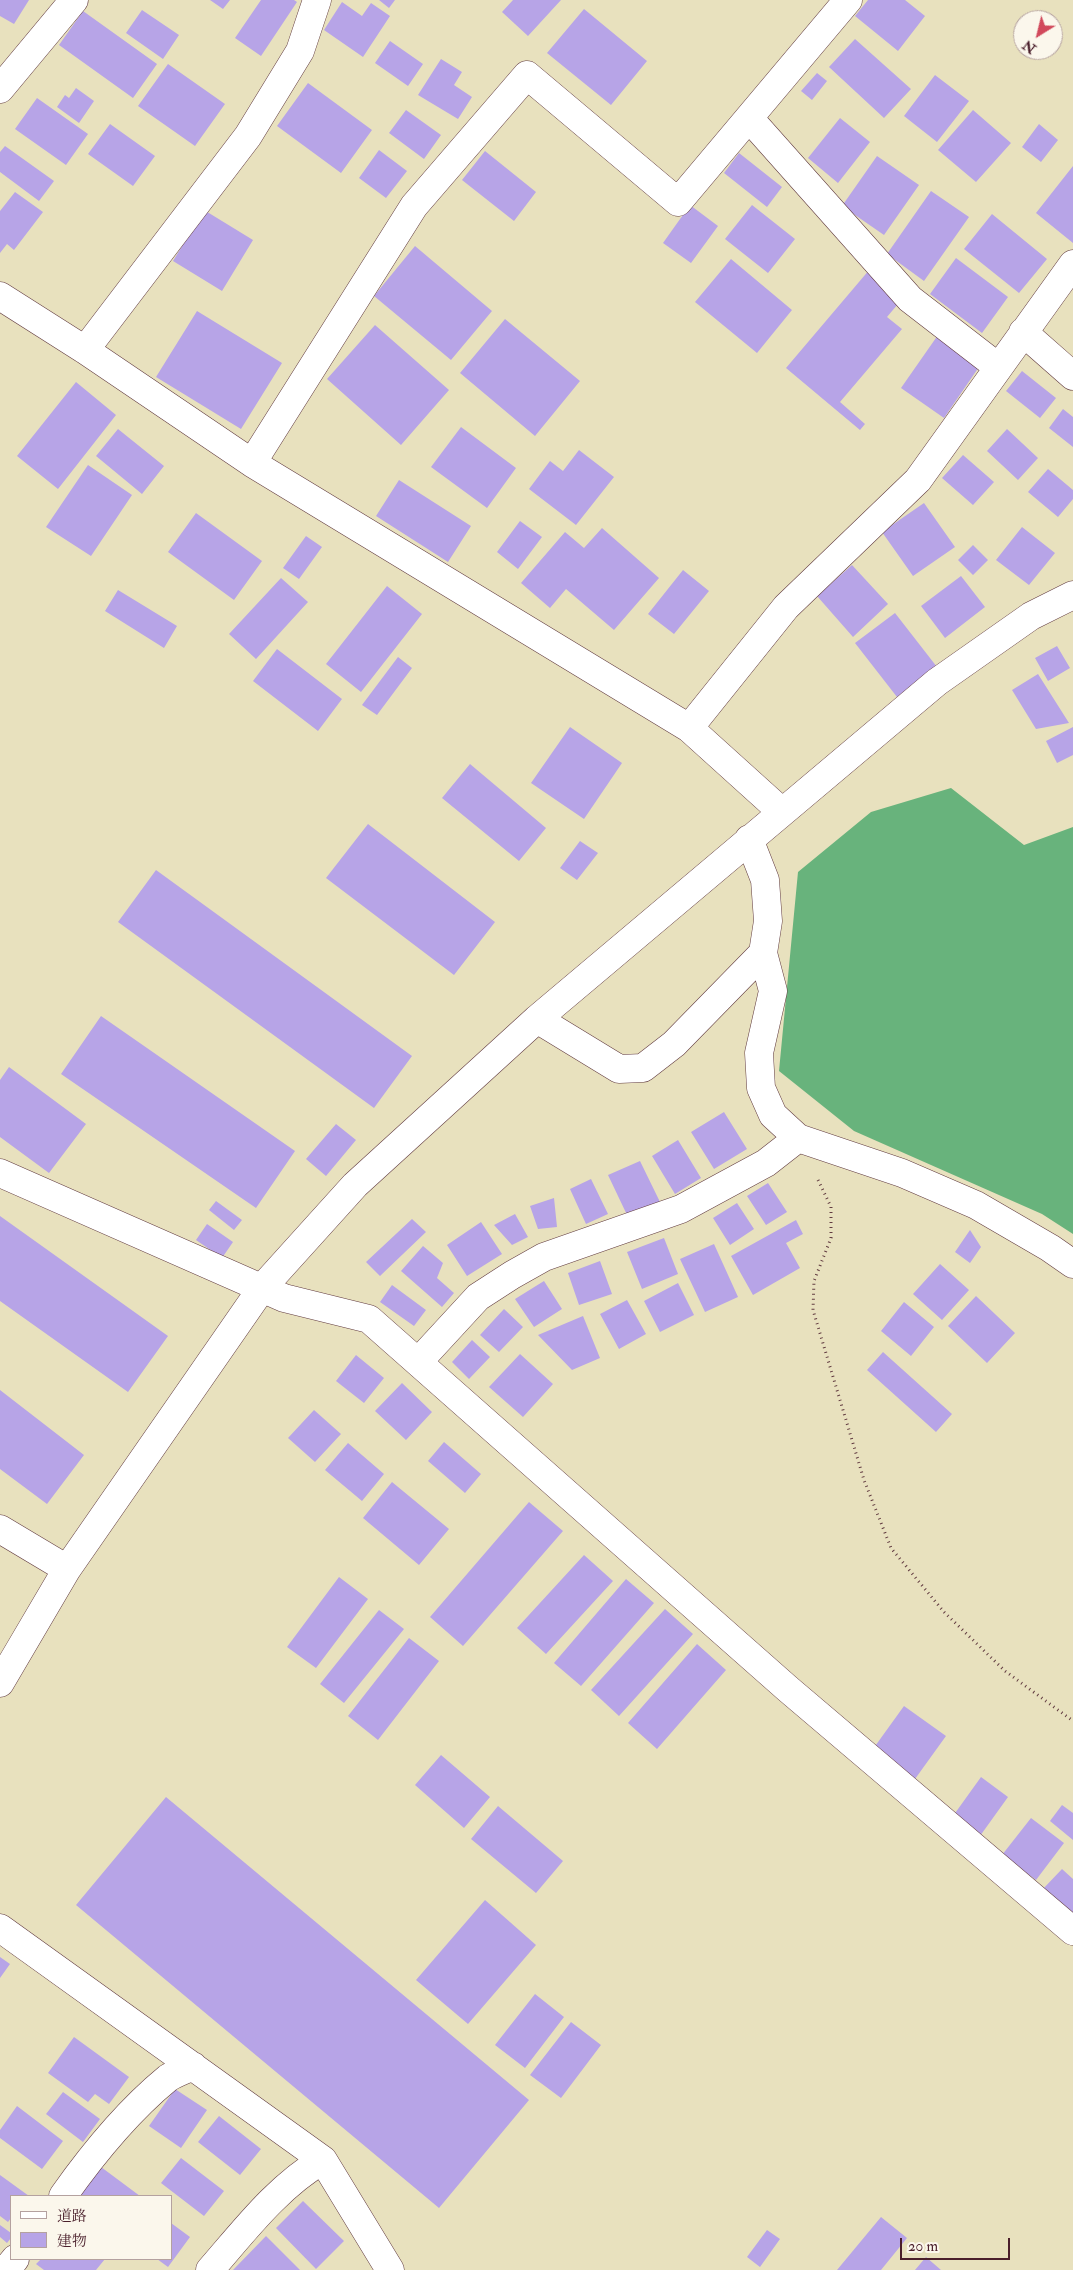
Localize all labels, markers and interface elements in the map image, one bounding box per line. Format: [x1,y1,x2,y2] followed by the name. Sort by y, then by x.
[1013,10,1063,60] north arrow
[1019,36,1040,57] text: N
[10,2195,172,2260] legend
[57,2207,87,2226] text: 道路
[903,2228,1013,2260] scale bar
[57,2232,87,2251] text: 建物
[908,2237,938,2256] text: 20 m

